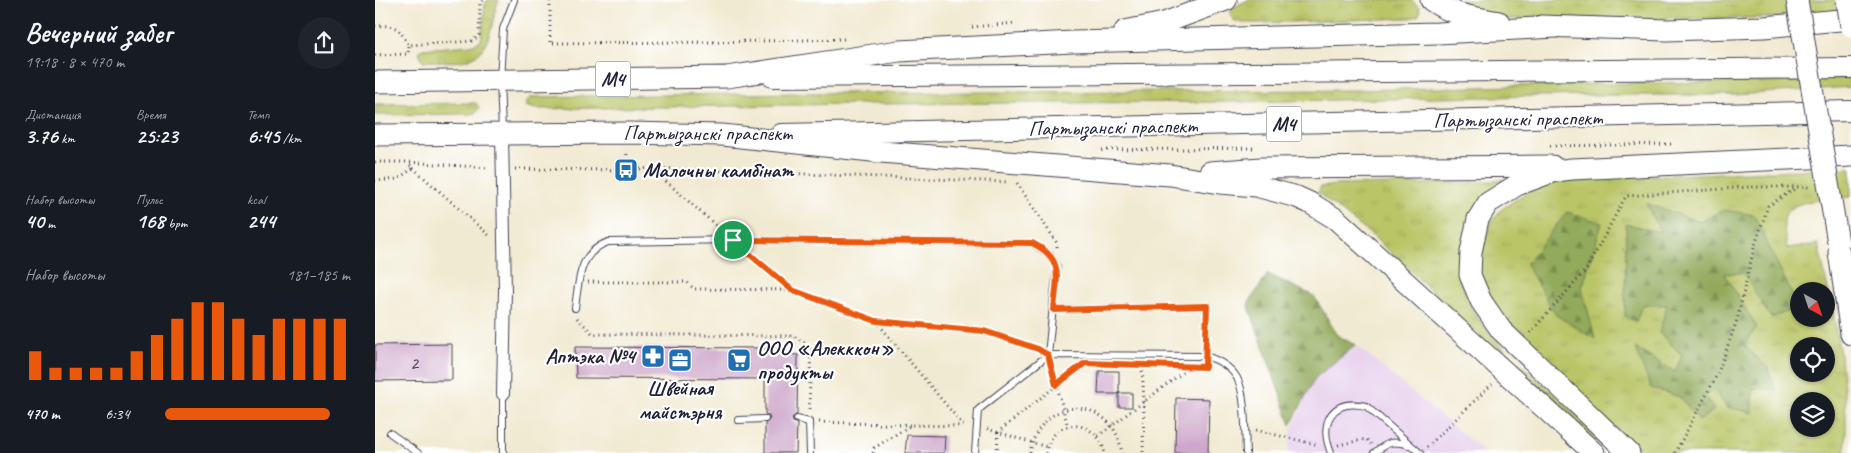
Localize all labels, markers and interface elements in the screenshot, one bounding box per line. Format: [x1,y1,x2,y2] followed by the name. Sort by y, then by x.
[25,15,172,50] text: Вечерний забег
[298,17,350,69] button: share
[25,52,124,72] text: 19:18 · 8 × 470 m
[595,62,631,96] road number: М4
[1433,105,1604,134] street label: Партызанскі праспект
[25,106,81,123] text: Дистанция
[136,106,166,123] text: Время
[247,106,270,123] text: Темп
[1267,106,1301,142] road number: М4
[1028,113,1199,142] street label: Партызанскі праспект
[623,120,794,147] street label: Партызанскі праспект
[25,123,58,149] text: 3.76
[136,123,178,149] text: 25:23
[247,123,280,149] text: 6:45
[58,130,75,147] text: km
[280,130,301,147] text: /km
[613,157,639,183] bus stop icon: Малочны камбінат
[643,157,795,183] place label: Малочны камбінат
[25,191,94,208] text: Набор высоты
[136,191,163,208] text: Пульс
[247,191,266,208] text: kcal
[25,208,44,234] text: 40
[136,208,165,234] text: 168
[247,208,275,234] text: 244
[44,215,55,232] text: m
[165,215,187,232] text: bpm
[712,219,754,261] pin
[719,226,747,254] icon: arrive
[25,265,104,285] text: Набор высоты
[287,265,350,285] text: 181–185 m
[1790,282,1835,328] north arrow
[1790,282,1835,437] map controls
[757,335,894,386] place label: ООО «Алекккон» продукты
[1790,337,1835,382] button: locate
[546,343,638,369] place label: Аптэка №4
[640,343,666,369] pharmacy icon: Аптэка №4
[667,347,693,373] office icon: Швейная майстэрня
[726,347,752,373] supermarket icon: ООО «Алекккон» продукты
[410,351,420,375] house number: 2
[639,375,723,425] place label: Швейная майстэрня
[1790,392,1835,437] button: layers
[25,404,60,424] text: 470 m
[105,404,130,424] text: 6:34

